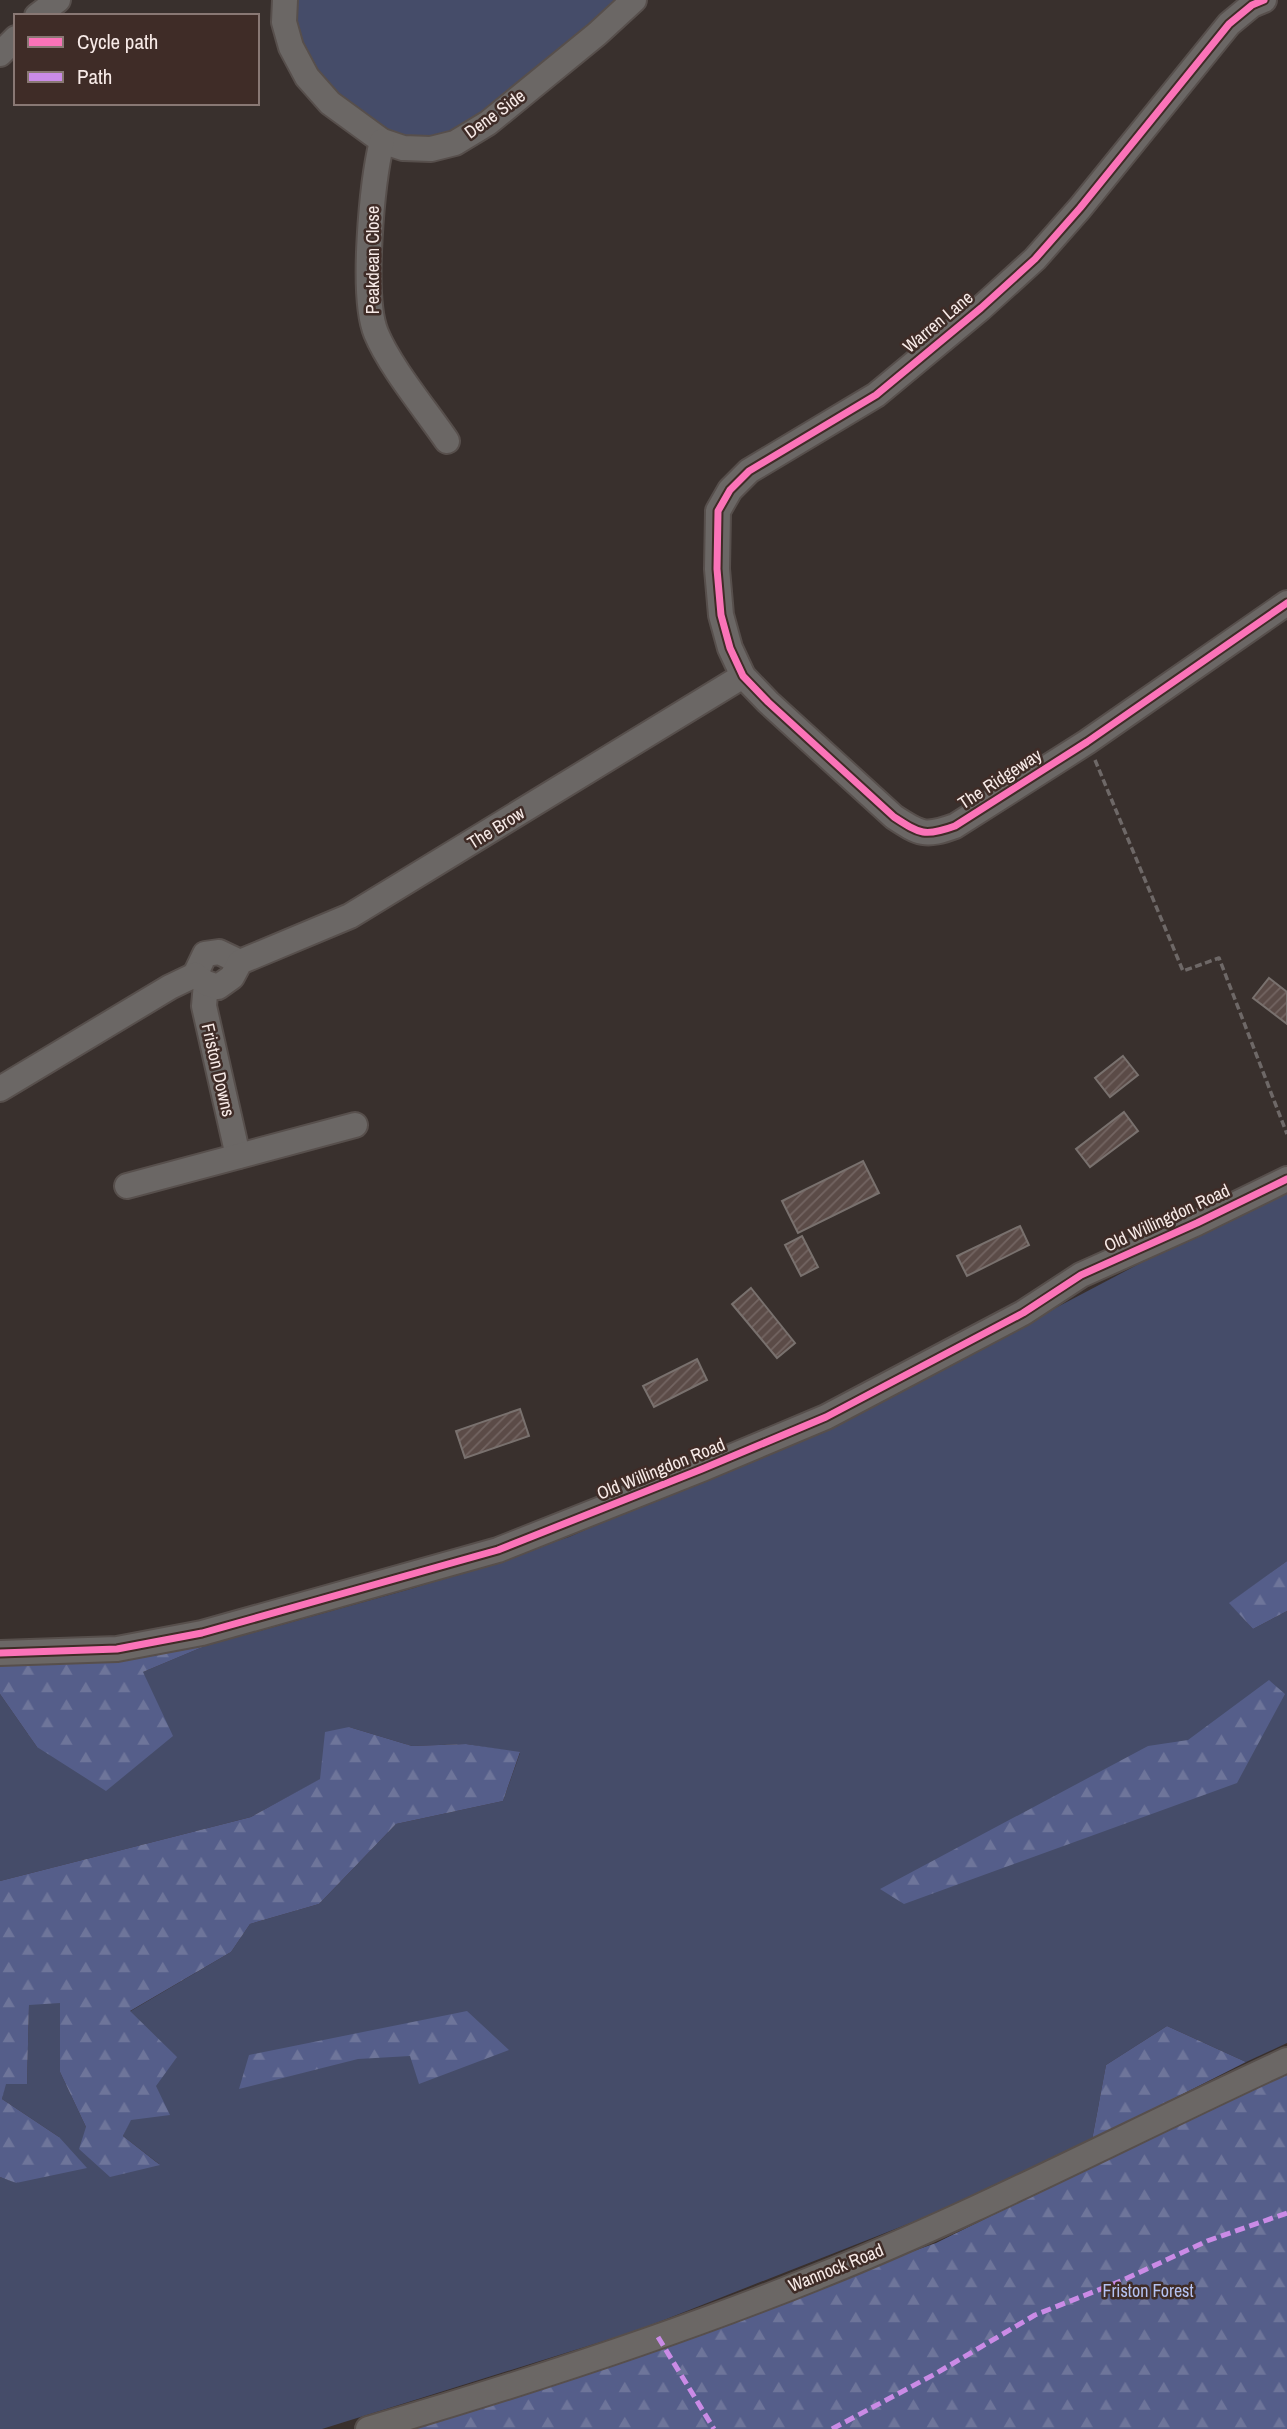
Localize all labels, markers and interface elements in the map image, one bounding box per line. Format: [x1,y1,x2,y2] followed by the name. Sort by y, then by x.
[14,14,259,105] legend
[77,27,158,56] text: Cycle path
[77,62,112,91] text: Path
[459,83,530,144] street label: Dene Side
[360,206,385,314] street label: Peakdean Close
[897,285,978,358] street label: Warren Lane
[953,742,1047,815] street label: The Ridgeway
[462,800,529,855] street label: The Brow
[196,1021,241,1119] street label: Friston Downs
[1100,1177,1234,1258] street label: Old Willingdon Road
[593,1431,729,1506] street label: Old Willingdon Road
[785,2237,887,2298] street label: Wannock Road
[1102,2278,1194,2303] park label: Friston Forest

